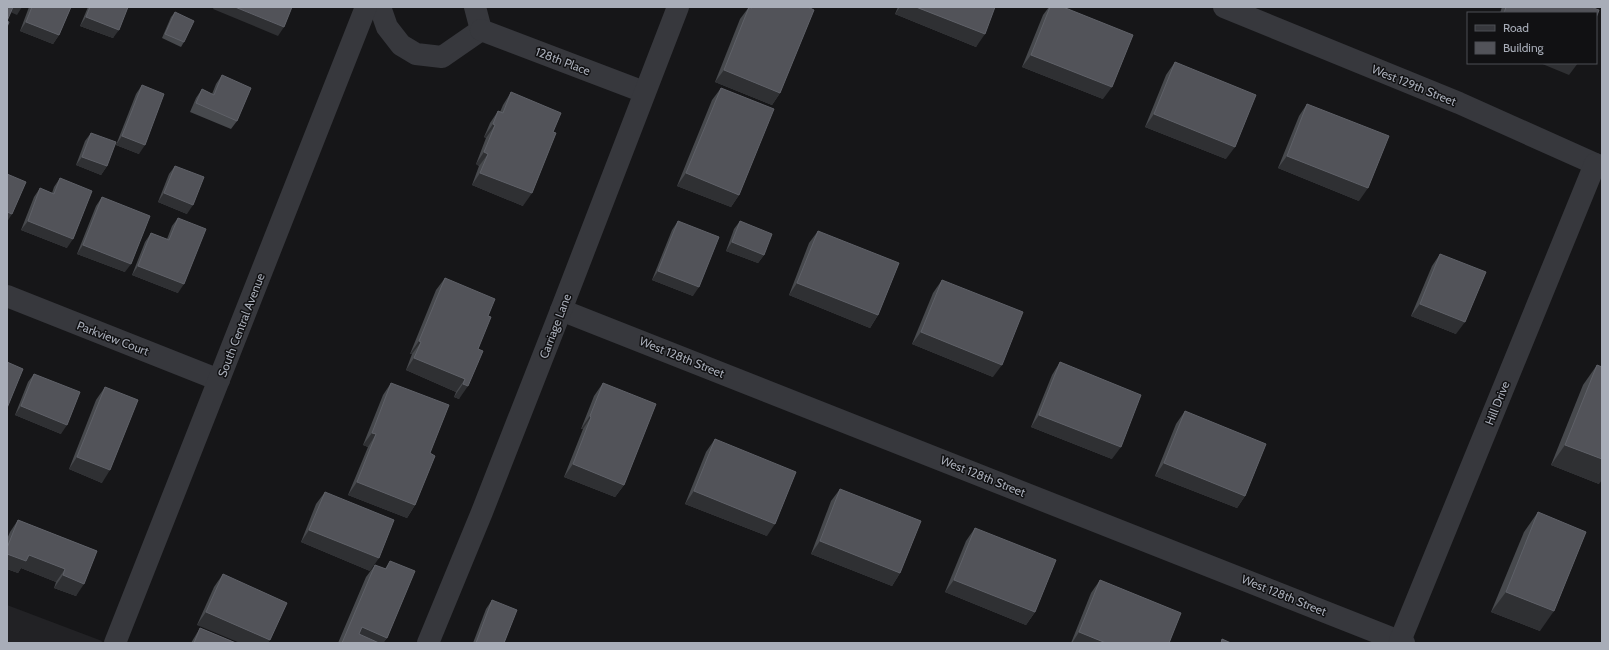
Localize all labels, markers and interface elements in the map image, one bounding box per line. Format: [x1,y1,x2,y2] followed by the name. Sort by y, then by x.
[1467,12,1597,64] legend
[1503,20,1529,35] text: Road
[1503,40,1545,55] text: Building
[533,44,593,78] street label: 128th Place
[1370,61,1458,109] street label: West 129th Street
[214,271,268,379] street label: South Central Avenue
[536,291,574,361] street label: Carriage Lane
[75,317,151,359] street label: Parkview Court
[637,333,727,381] street label: West 128th Street
[1481,379,1513,427] street label: Hill Drive
[938,452,1028,500] street label: West 128th Street
[1239,571,1329,619] street label: West 128th Street

